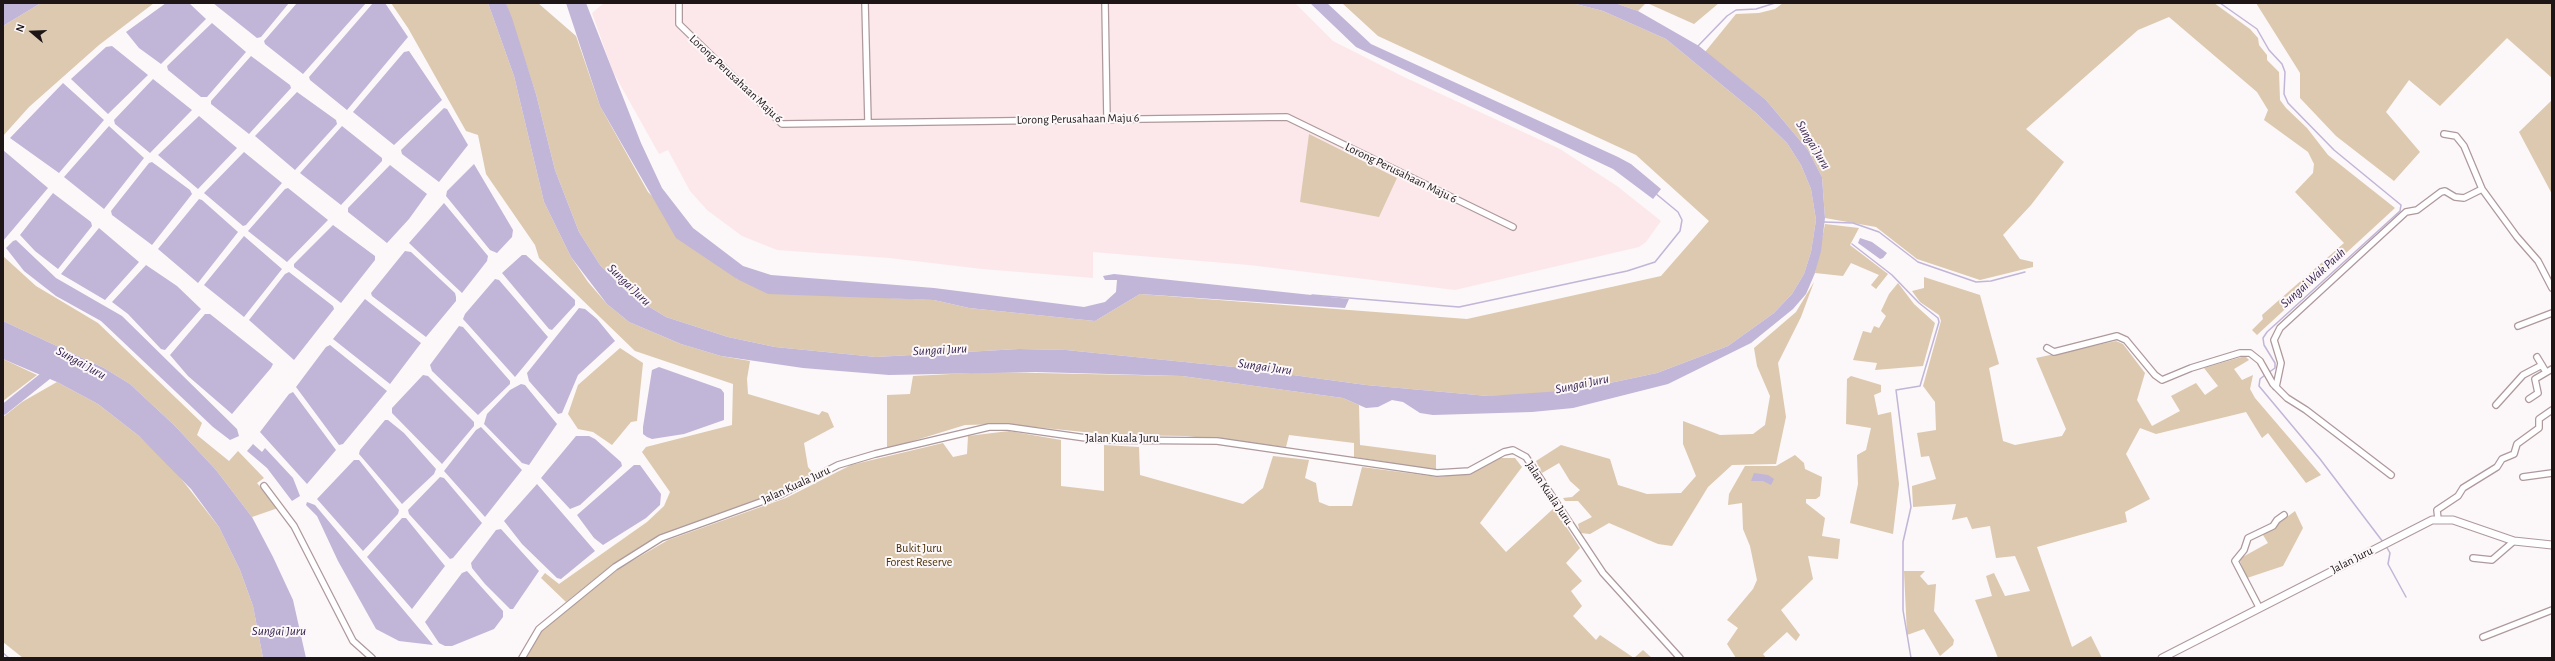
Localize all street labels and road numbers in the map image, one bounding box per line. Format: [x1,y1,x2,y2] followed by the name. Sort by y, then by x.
[686,32,786,126] street label: Lorong Perusahaan Maju 6
[1017,111,1139,127] street label: Lorong Perusahaan Maju 6
[1343,140,1459,206] street label: Lorong Perusahaan Maju 6
[1085,431,1159,445] street label: Jalan Kuala Juru
[1522,458,1576,528] street label: Jalan Kuala Juru
[760,463,832,507] street label: Jalan Kuala Juru
[2329,543,2375,577] street label: Jalan Juru

